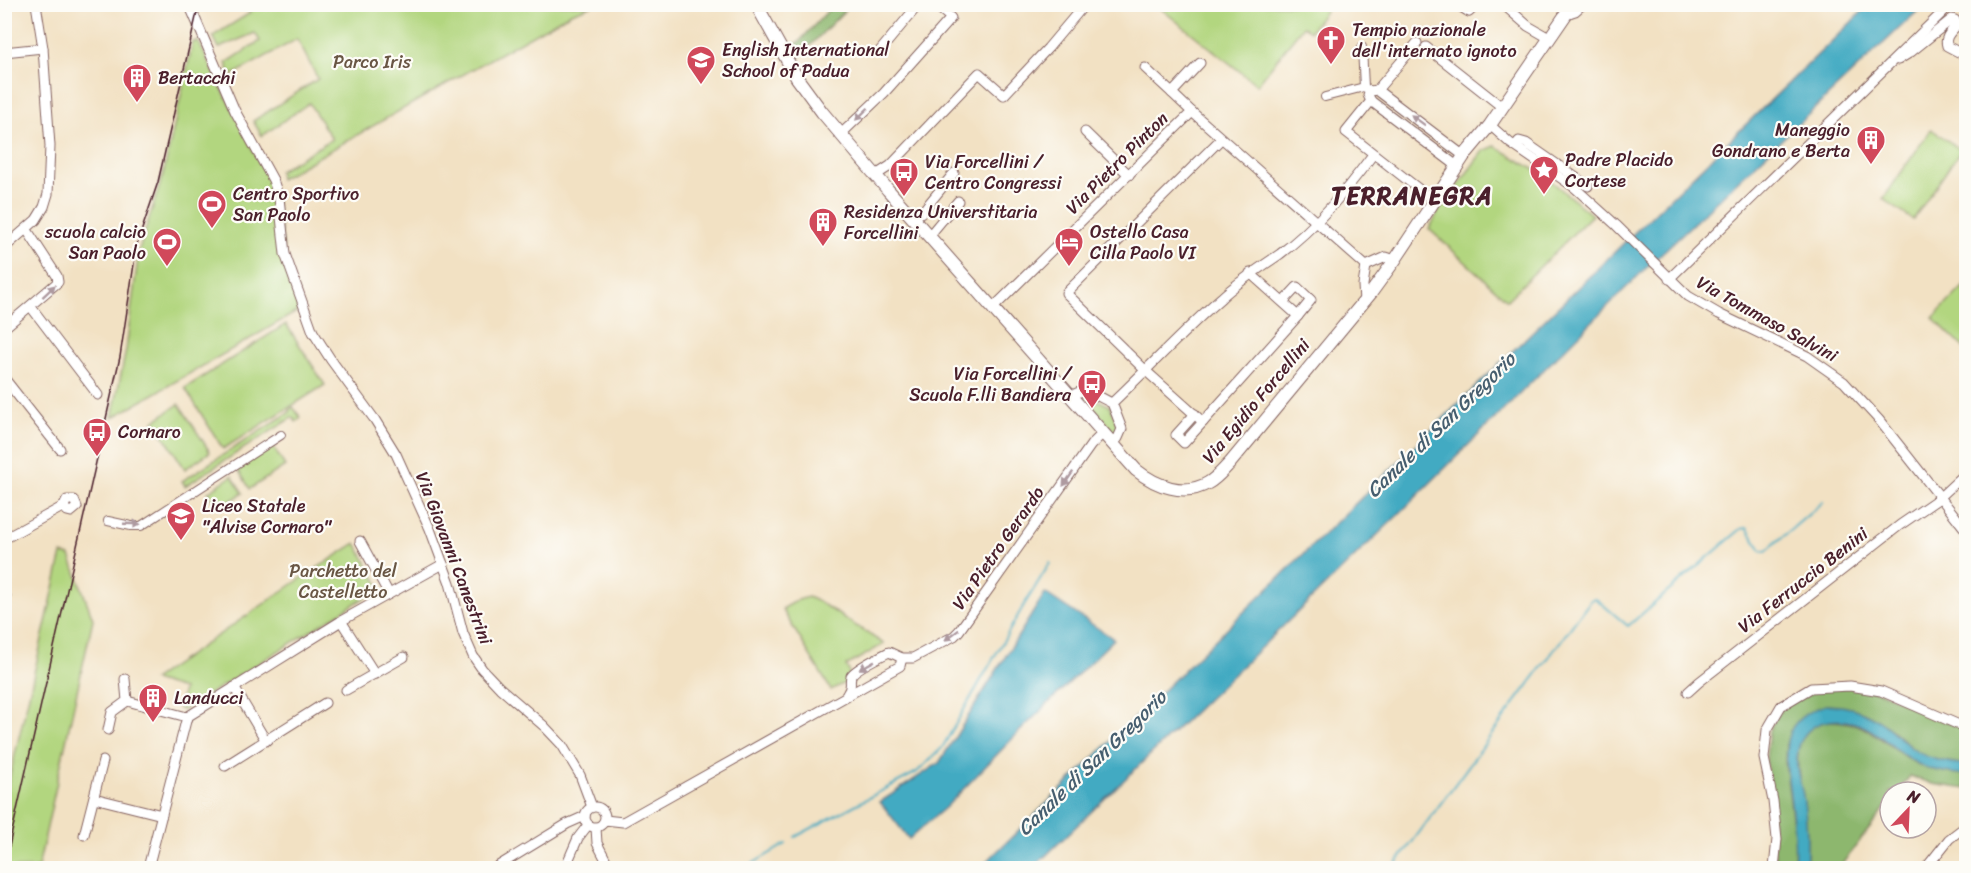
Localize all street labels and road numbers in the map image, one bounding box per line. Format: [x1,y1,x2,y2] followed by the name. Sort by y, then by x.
[1058,104,1176,222] street label: Via Pietro Pinton
[1690,267,1845,372] street label: Via Tommaso Salvini
[1194,330,1319,471] street label: Via Egidio Forcellini
[406,467,502,650] street label: Via Giovanni Canestrini
[943,479,1053,617] street label: Via Pietro Gerardo
[1731,518,1876,642] street label: Via Ferruccio Benini

